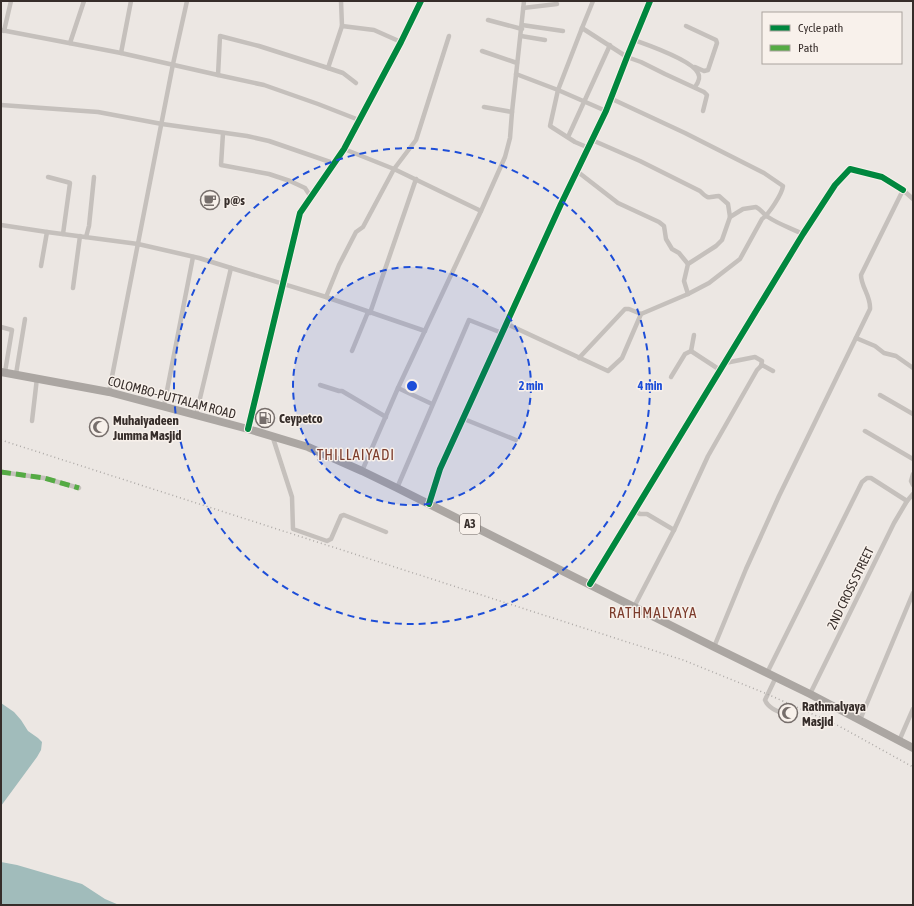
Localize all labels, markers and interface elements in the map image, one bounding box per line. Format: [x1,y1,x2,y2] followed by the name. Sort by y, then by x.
[762,12,902,64] legend
[798,21,843,35] text: Cycle path
[798,41,819,55] text: Path
[199,189,221,211] cafe icon: p@s
[224,193,245,208] place label: p@s
[106,373,238,422] street label: COLOMBO-PUTTALAM ROAD
[405,379,419,393] centre of rings
[519,379,543,393] text: 2 min
[637,379,662,393] text: 4 min
[254,407,276,429] fuel station icon: Ceypetco
[279,411,323,426] place label: Ceypetco
[112,413,181,443] place label: Muhaiyadeen Jumma Masjid
[88,416,110,438] mosque icon: Muhaiyadeen Jumma Masjid
[317,446,395,463] district label: THILLAIYADI
[460,514,480,534] road number: A3
[824,544,877,632] street label: 2ND CROSS STREET
[609,604,697,621] district label: RATHMALYAYA
[802,699,866,729] place label: Rathmalyaya Masjid
[777,702,799,724] mosque icon: Rathmalyaya Masjid

